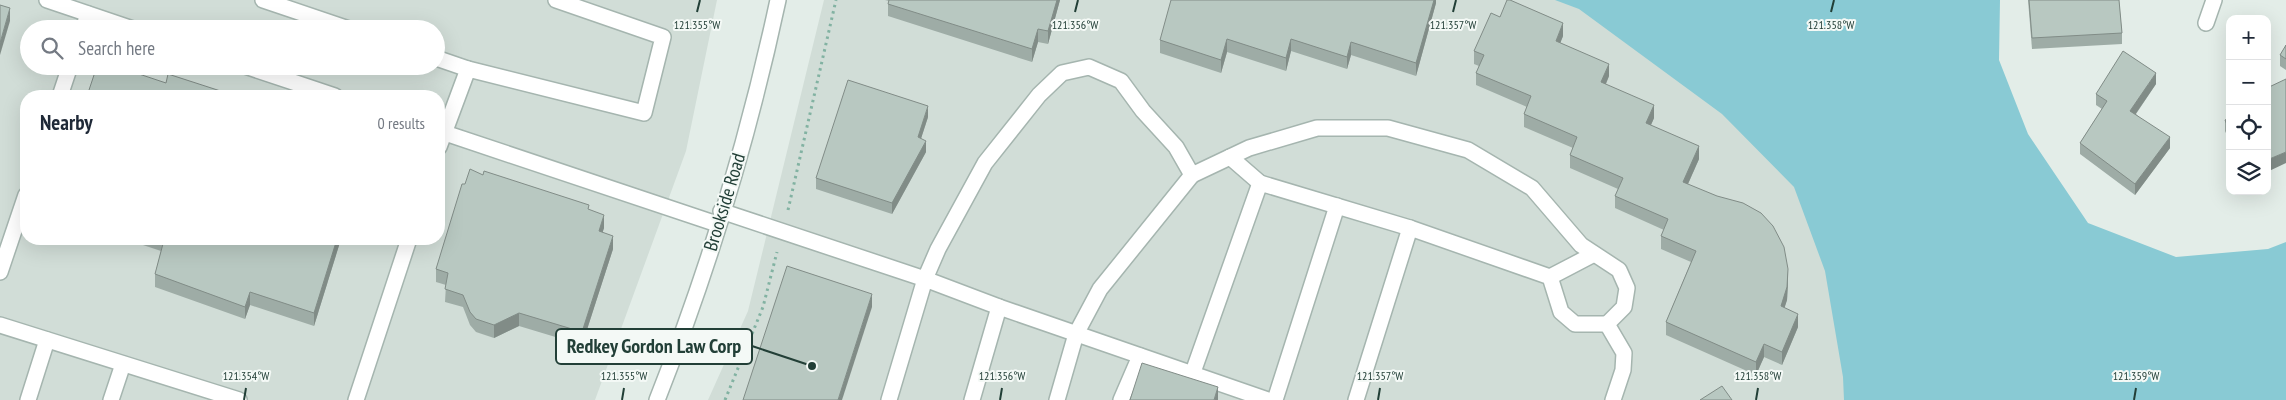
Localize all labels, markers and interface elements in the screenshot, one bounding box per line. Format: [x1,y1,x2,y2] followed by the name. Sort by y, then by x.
[2226,15,2271,195] map controls
[2226,15,2271,60] button: +
[674,17,720,32] text: 121.355°W
[1052,17,1098,32] text: 121.356°W
[1430,17,1476,32] text: 121.357°W
[1808,17,1854,32] text: 121.358°W
[20,20,445,75] search box
[38,34,66,62] icon: search
[78,36,155,60] text: Search here
[2226,60,2271,105] button: −
[2226,105,2271,150] button: locate
[40,109,93,136] text: Nearby
[378,113,425,133] text: 0 results
[698,150,750,254] street label: Brookside Road
[2226,150,2271,195] button: layers
[556,329,752,364] callout: Redkey Gordon Law Corp
[567,333,741,359] text: Redkey Gordon Law Corp
[223,368,269,383] text: 121.354°W
[601,368,647,383] text: 121.355°W
[979,368,1025,383] text: 121.356°W
[1357,368,1403,383] text: 121.357°W
[1735,368,1781,383] text: 121.358°W
[2113,368,2159,383] text: 121.359°W

